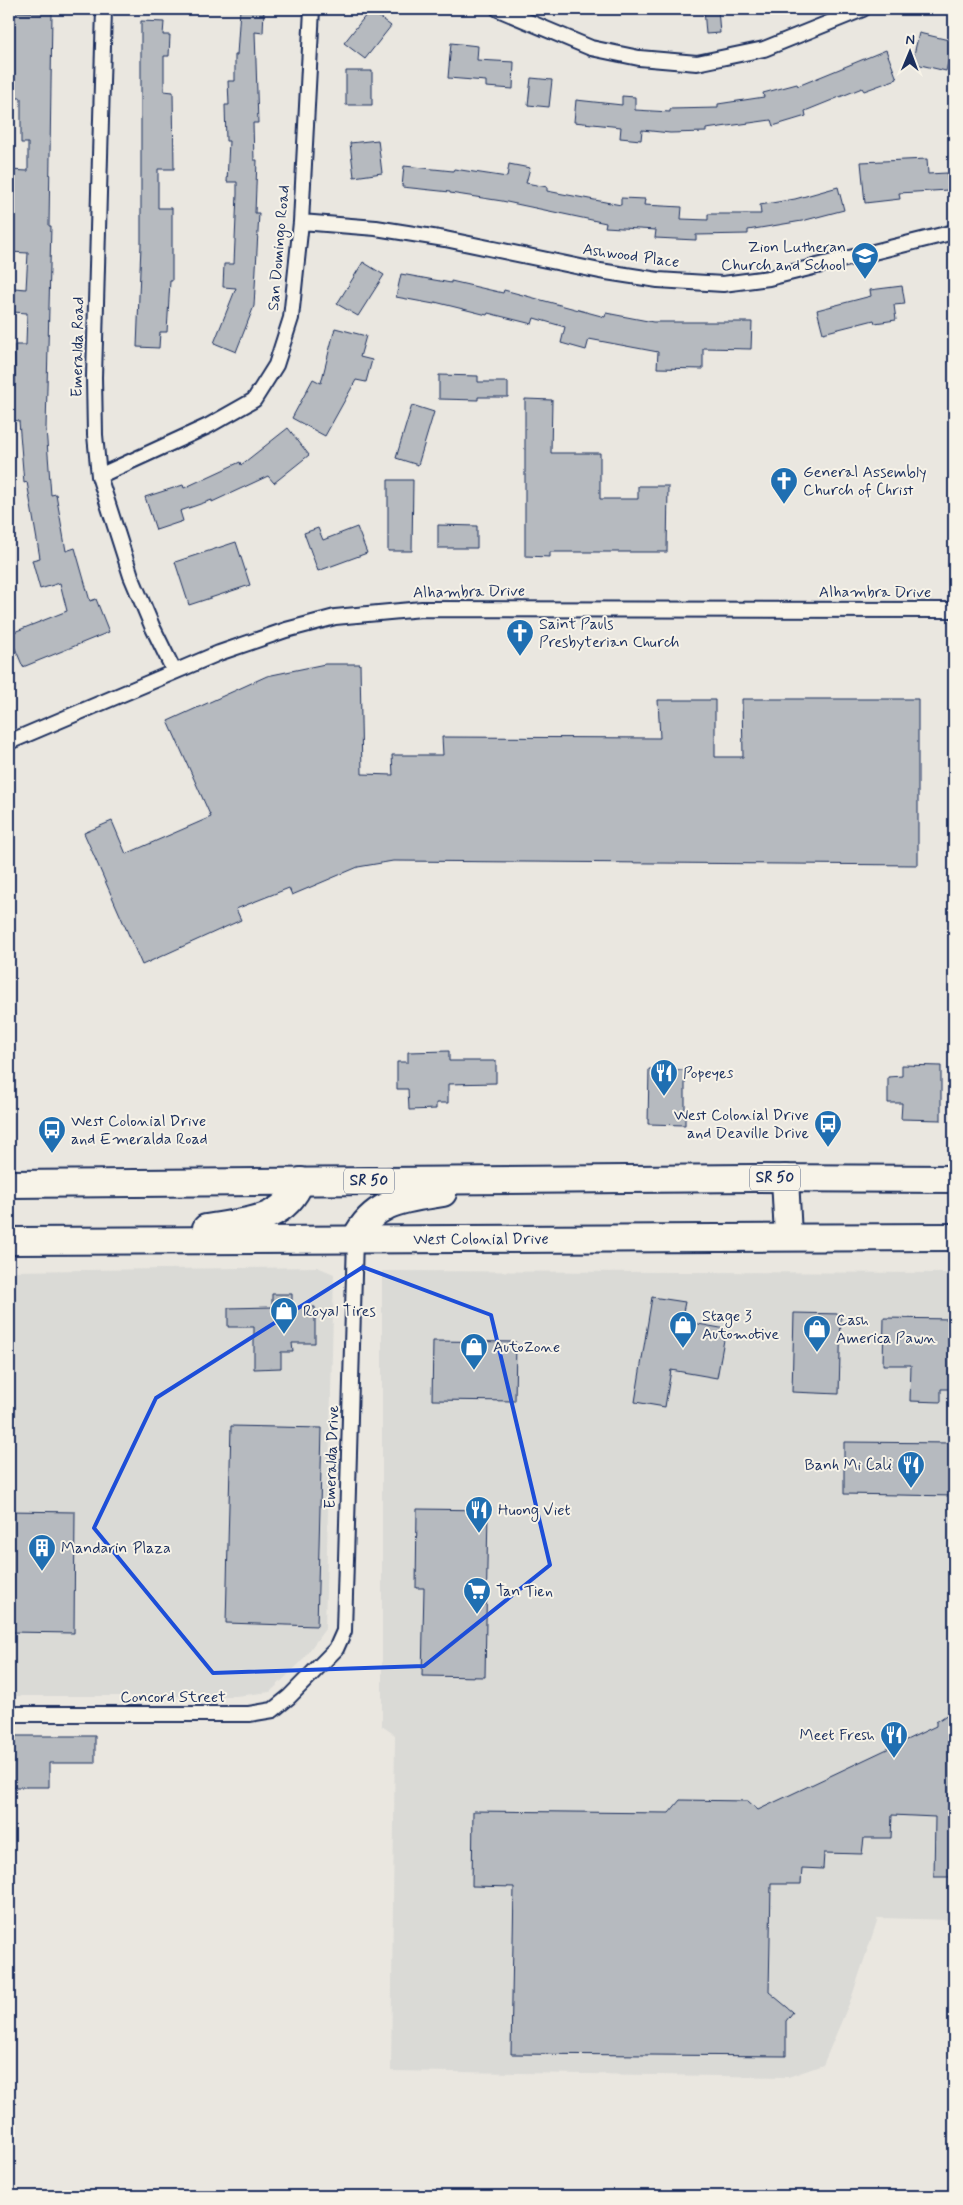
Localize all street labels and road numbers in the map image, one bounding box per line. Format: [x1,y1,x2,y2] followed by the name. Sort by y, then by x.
[263,184,296,312] street label: San Domingo Road
[581,239,681,273] street label: Ashwood Place
[67,296,89,398] street label: Emeralda Road
[413,581,525,603] street label: Alhambra Drive
[819,582,931,603] street label: Alhambra Drive
[750,1166,800,1190] road number: SR 50
[344,1168,394,1194] road number: SR 50
[413,1228,549,1250] street label: West Colonial Drive
[320,1404,344,1509] street label: Emeralda Drive
[120,1687,226,1708] street label: Concord Street

